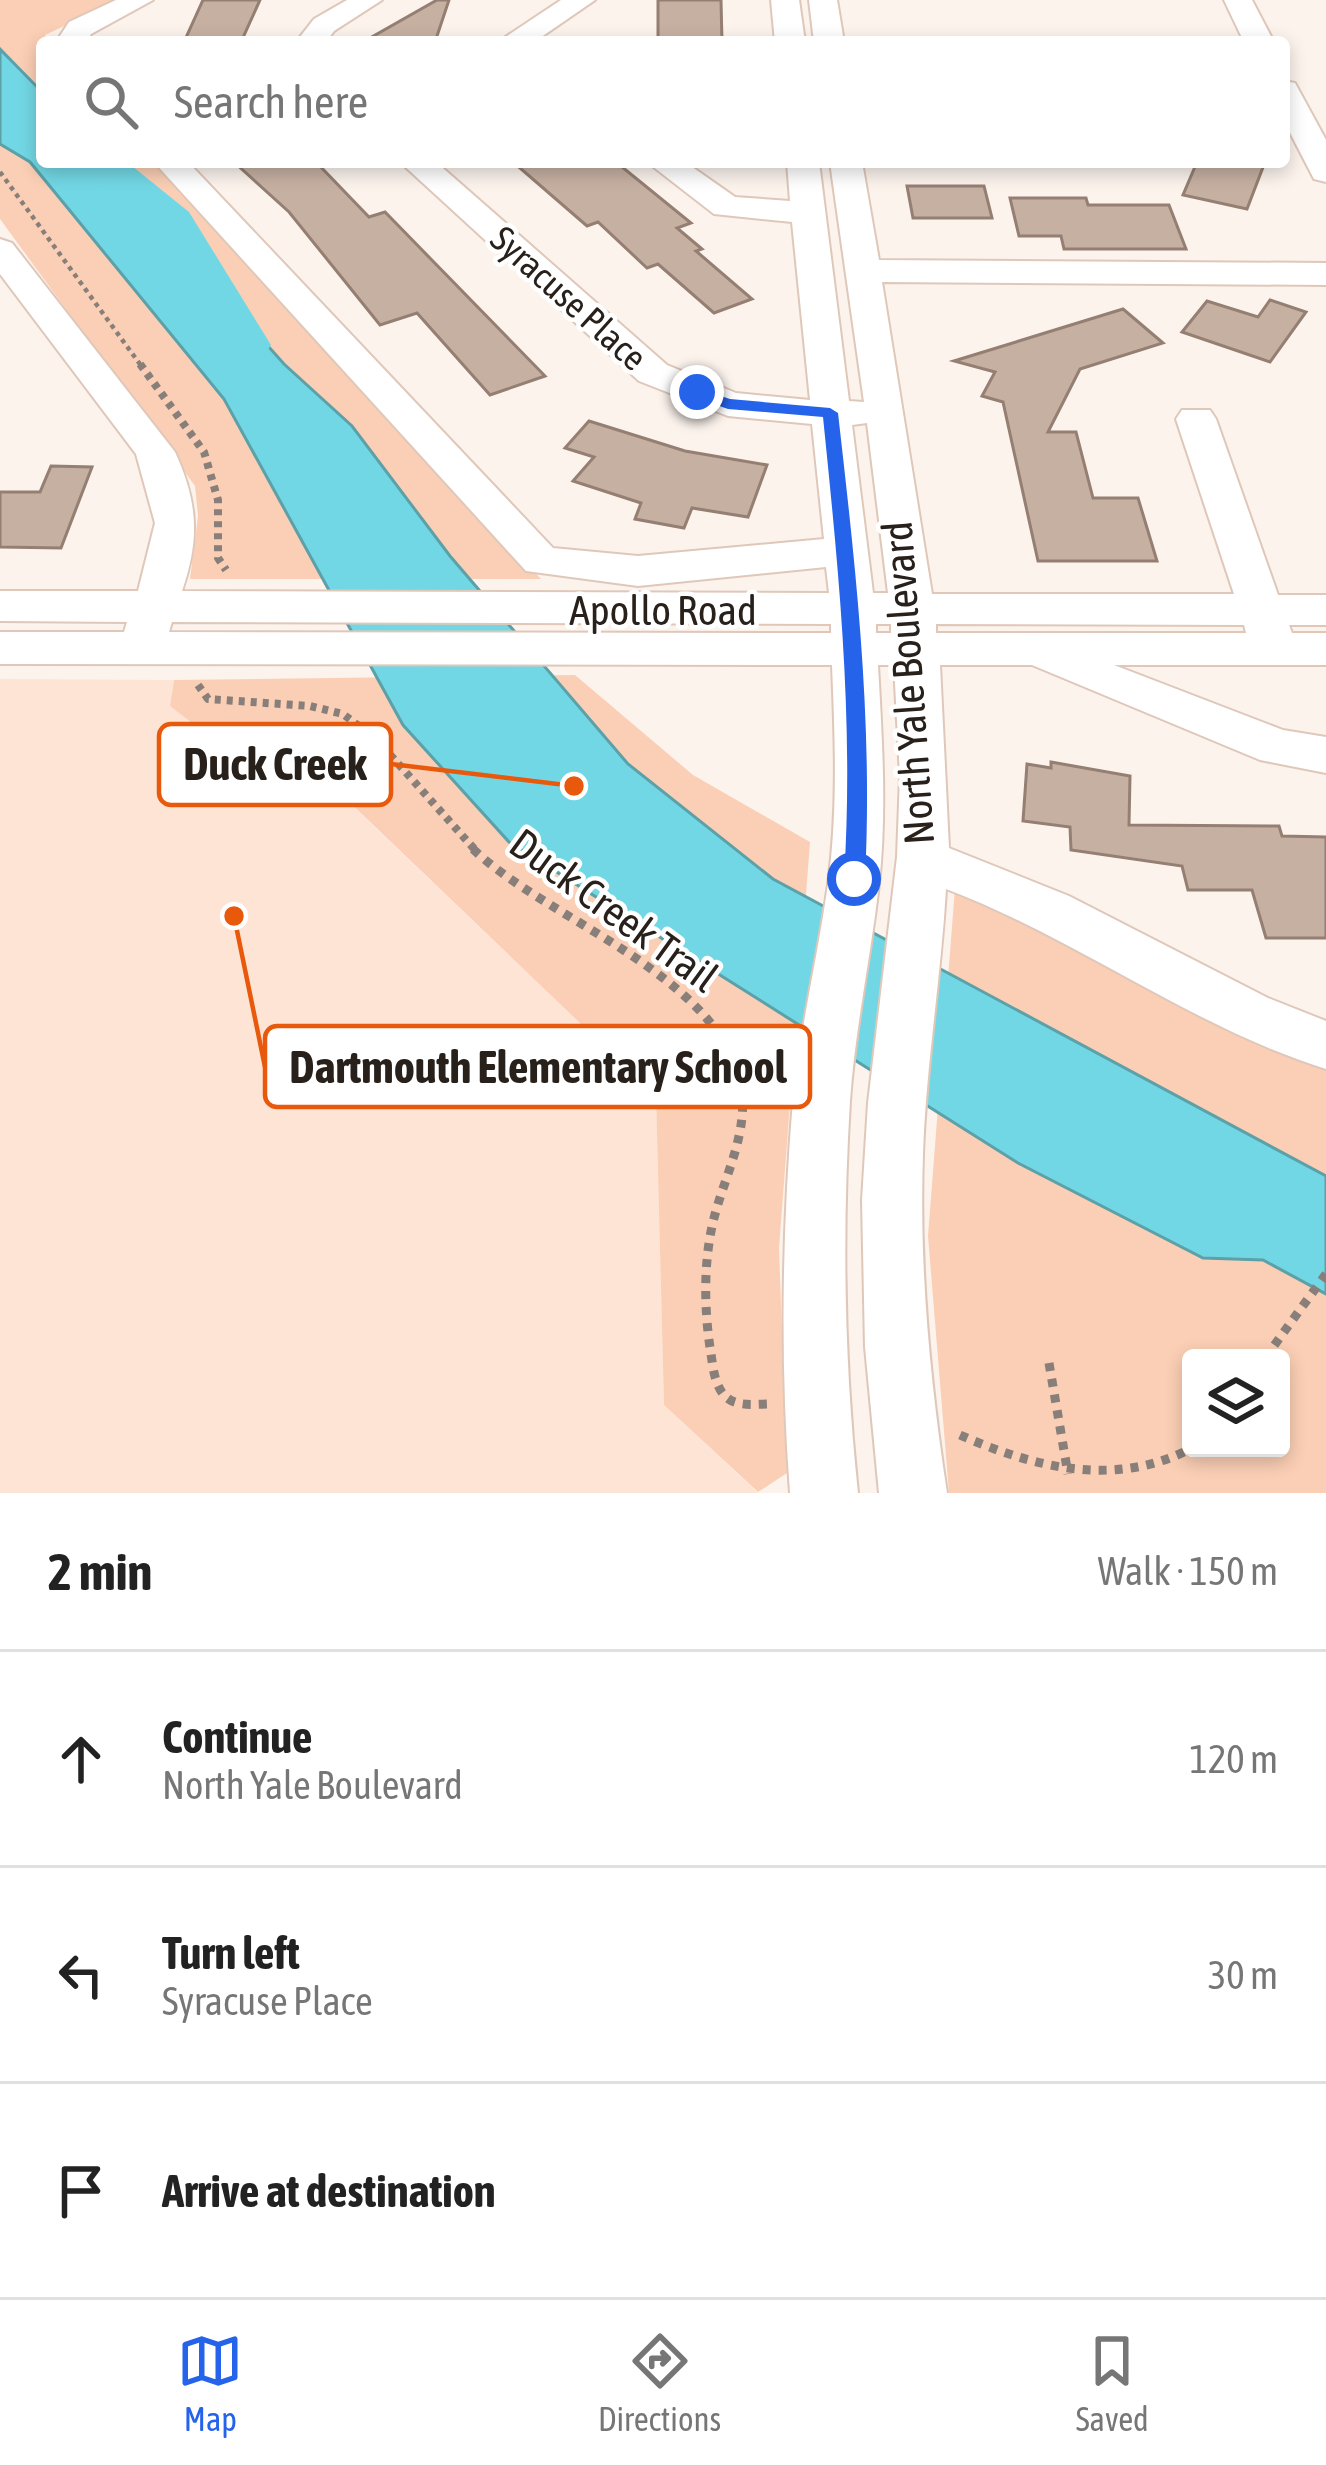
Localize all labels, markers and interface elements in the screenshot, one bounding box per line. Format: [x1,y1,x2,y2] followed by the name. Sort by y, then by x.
[36,36,1290,168] search box
[78,69,144,135] icon: search
[174,76,368,128] text: Search here
[483,217,655,379] street label: Syracuse Place
[670,365,724,419] route end
[873,520,943,846] street label: North Yale Boulevard
[569,586,757,634] street label: Apollo Road
[159,724,391,805] callout: Duck Creek
[183,738,368,790] text: Duck Creek
[501,819,727,1001] street label: Duck Creek Trail
[827,852,881,906] route start
[265,1026,810,1107] callout: Dartmouth Elementary School
[289,1041,788,1093] text: Dartmouth Elementary School
[1182,1349,1290,1457] map controls
[1182,1349,1290,1457] button: layers
[48,1542,152,1601] text: 2 min
[1098,1549,1278,1593] text: Walk · 150 m
[162,1711,313,1763] text: Continue
[48,1726,114,1792] icon: ahead
[1190,1737,1278,1781] text: 120 m
[162,1763,463,1807] text: North Yale Boulevard
[162,1927,300,1979] text: Turn left
[48,1942,114,2008] icon: left
[1208,1953,1278,1997] text: 30 m
[162,1979,373,2023] text: Syracuse Place
[48,2158,114,2224] icon: arrive
[162,2165,496,2217] text: Arrive at destination
[177,2328,243,2438] tab: Map
[598,2328,721,2438] tab: Directions
[1076,2328,1149,2438] tab: Saved

